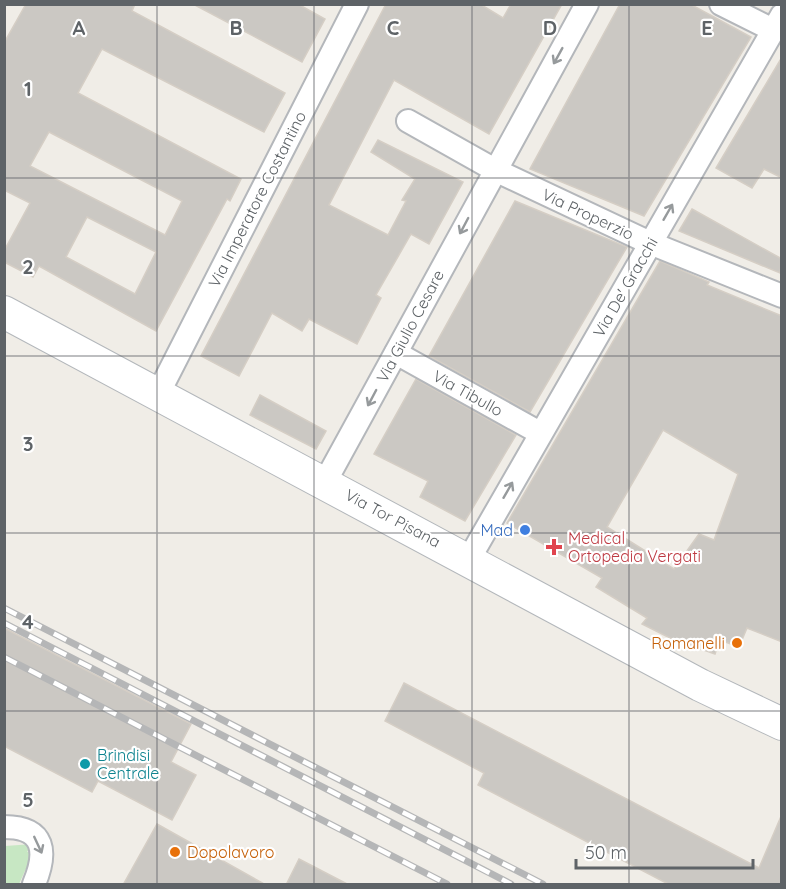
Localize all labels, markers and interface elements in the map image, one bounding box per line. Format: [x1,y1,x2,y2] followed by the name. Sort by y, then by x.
[73,15,86,40] text: A
[229,15,243,40] text: B
[387,15,400,40] text: C
[543,15,557,40] text: D
[701,15,713,40] text: E
[552,46,563,64] one-way arrow
[24,76,32,101] text: 1
[204,108,310,290] street label: Via Imperatore Costantino
[539,184,637,244] street label: Via Properzio
[662,204,674,221] one-way arrow
[458,217,469,235] one-way arrow
[588,233,662,341] street label: Via De' Gracchi
[22,254,34,279] text: 2
[372,266,448,386] street label: Via Giulio Cesare
[430,366,506,420] street label: Via Tibullo
[366,389,378,406] one-way arrow
[23,431,33,456] text: 3
[502,482,514,499] one-way arrow
[342,484,444,552] street label: Via Tor Pisana
[480,520,513,540] place label: Mad
[518,523,532,537] marker: Mad
[568,528,701,566] place label: Medical Ortopedia Vergati
[545,538,563,556] marker: Medical Ortopedia Vergati
[22,609,34,634] text: 4
[651,633,725,653] place label: Romanelli
[730,636,744,650] marker: Romanelli
[97,745,159,783] place label: Brindisi Centrale
[78,757,92,771] marker: Brindisi Centrale
[22,787,34,812] text: 5
[576,832,753,870] scale bar
[33,836,44,854] one-way arrow
[585,841,627,864] text: 50 m
[187,842,274,862] place label: Dopolavoro
[168,845,182,859] marker: Dopolavoro

